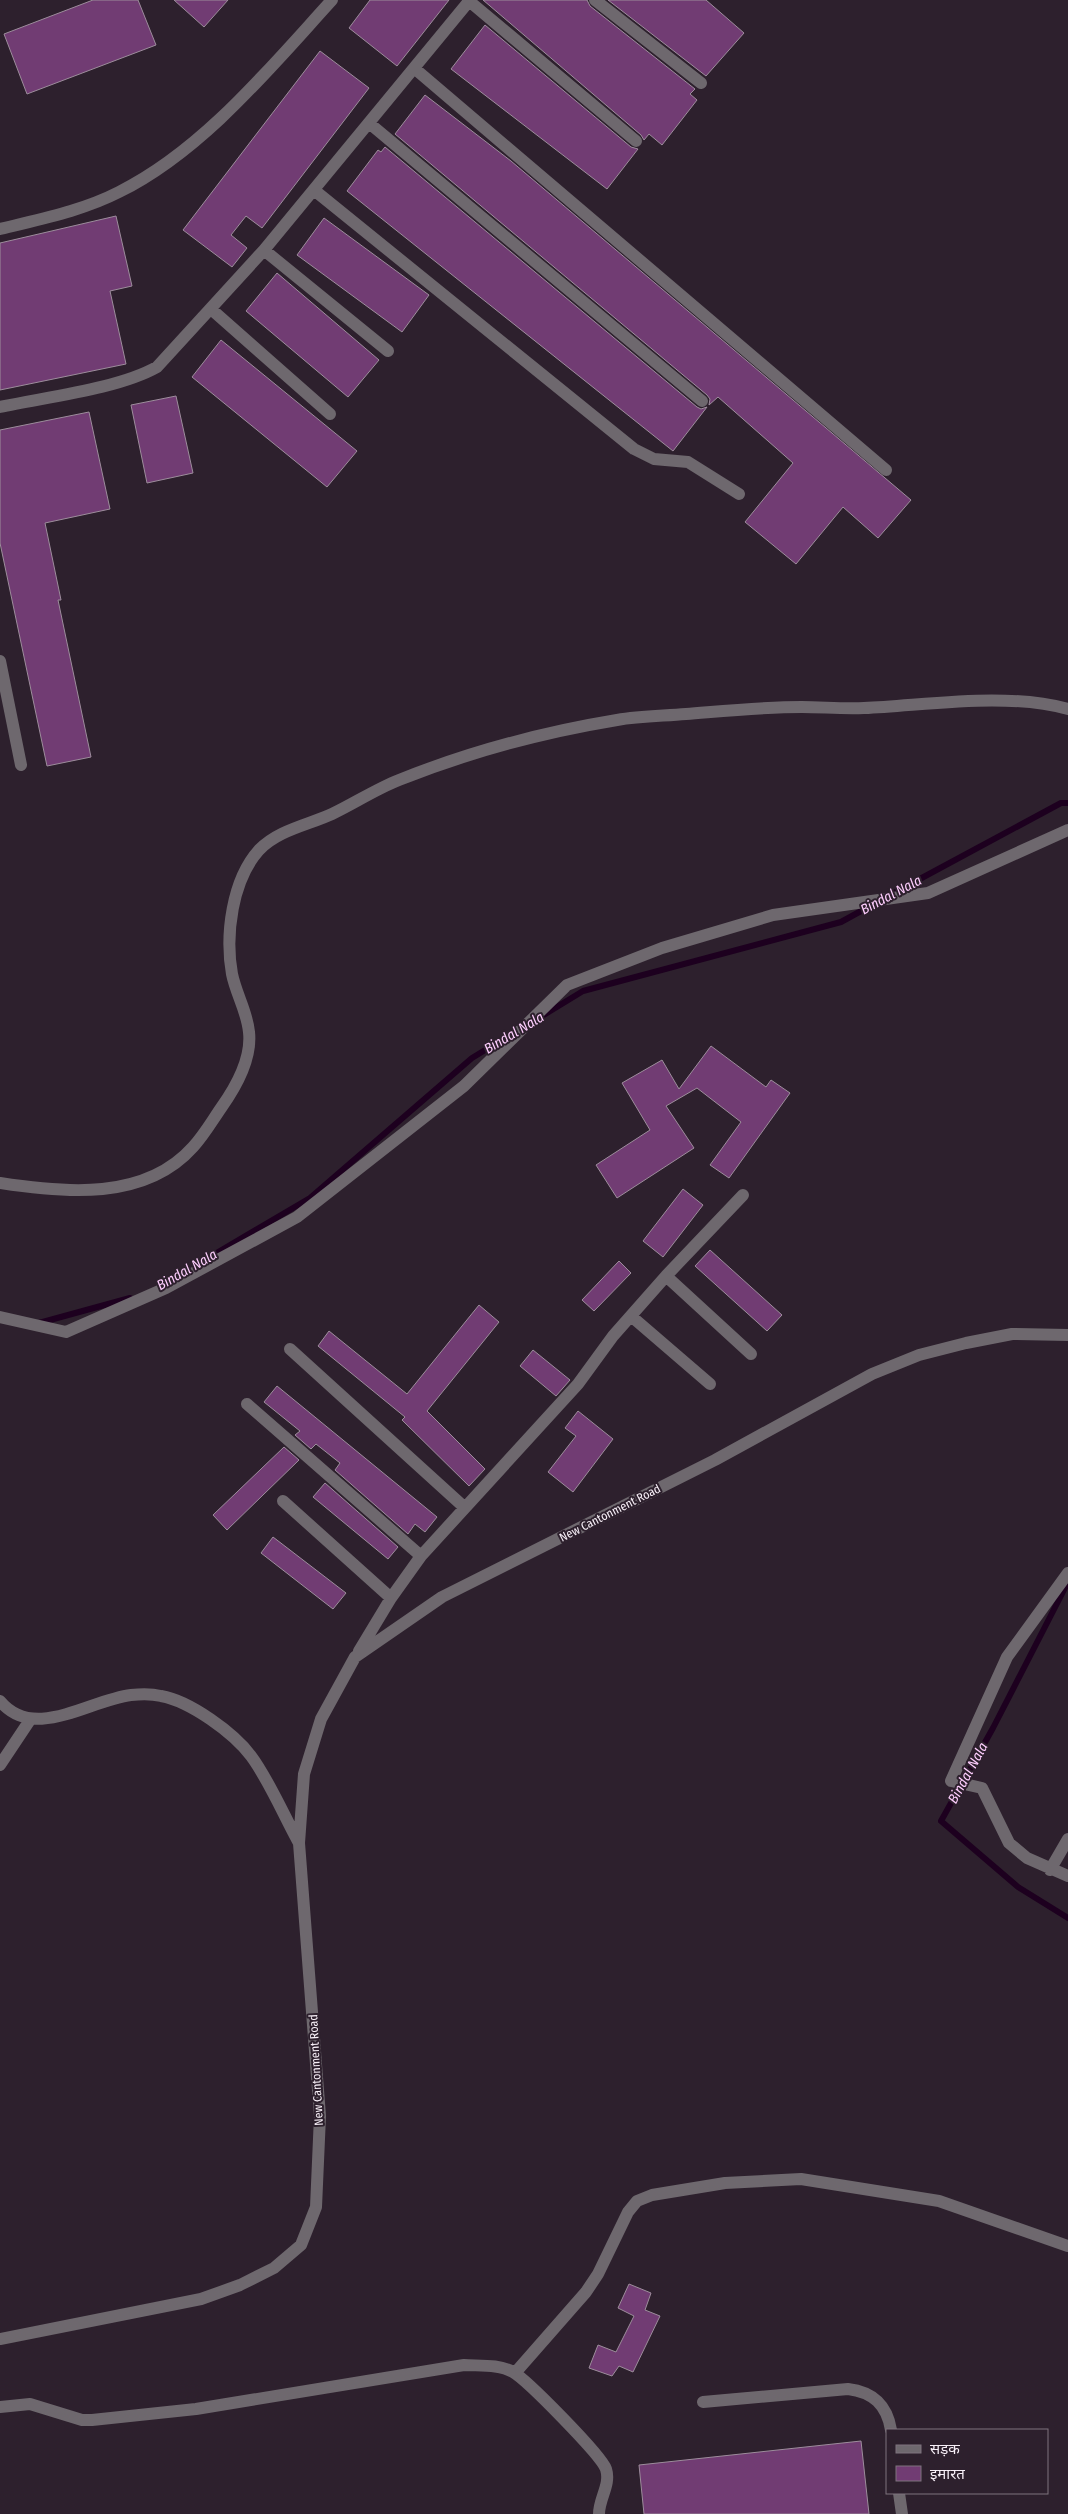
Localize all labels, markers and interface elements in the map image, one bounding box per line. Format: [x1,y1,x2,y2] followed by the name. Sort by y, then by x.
[858,872,924,918] water label: Bindal Nala
[481,1009,547,1057] water label: Bindal Nala
[154,1246,220,1294] water label: Bindal Nala
[557,1481,663,1545] street label: New Cantonment Road
[944,1740,992,1806] water label: Bindal Nala
[306,2014,326,2126] street label: New Cantonment Road
[886,2429,1048,2494] legend
[930,2440,960,2458] text: सड़क
[930,2465,965,2483] text: इमारत

